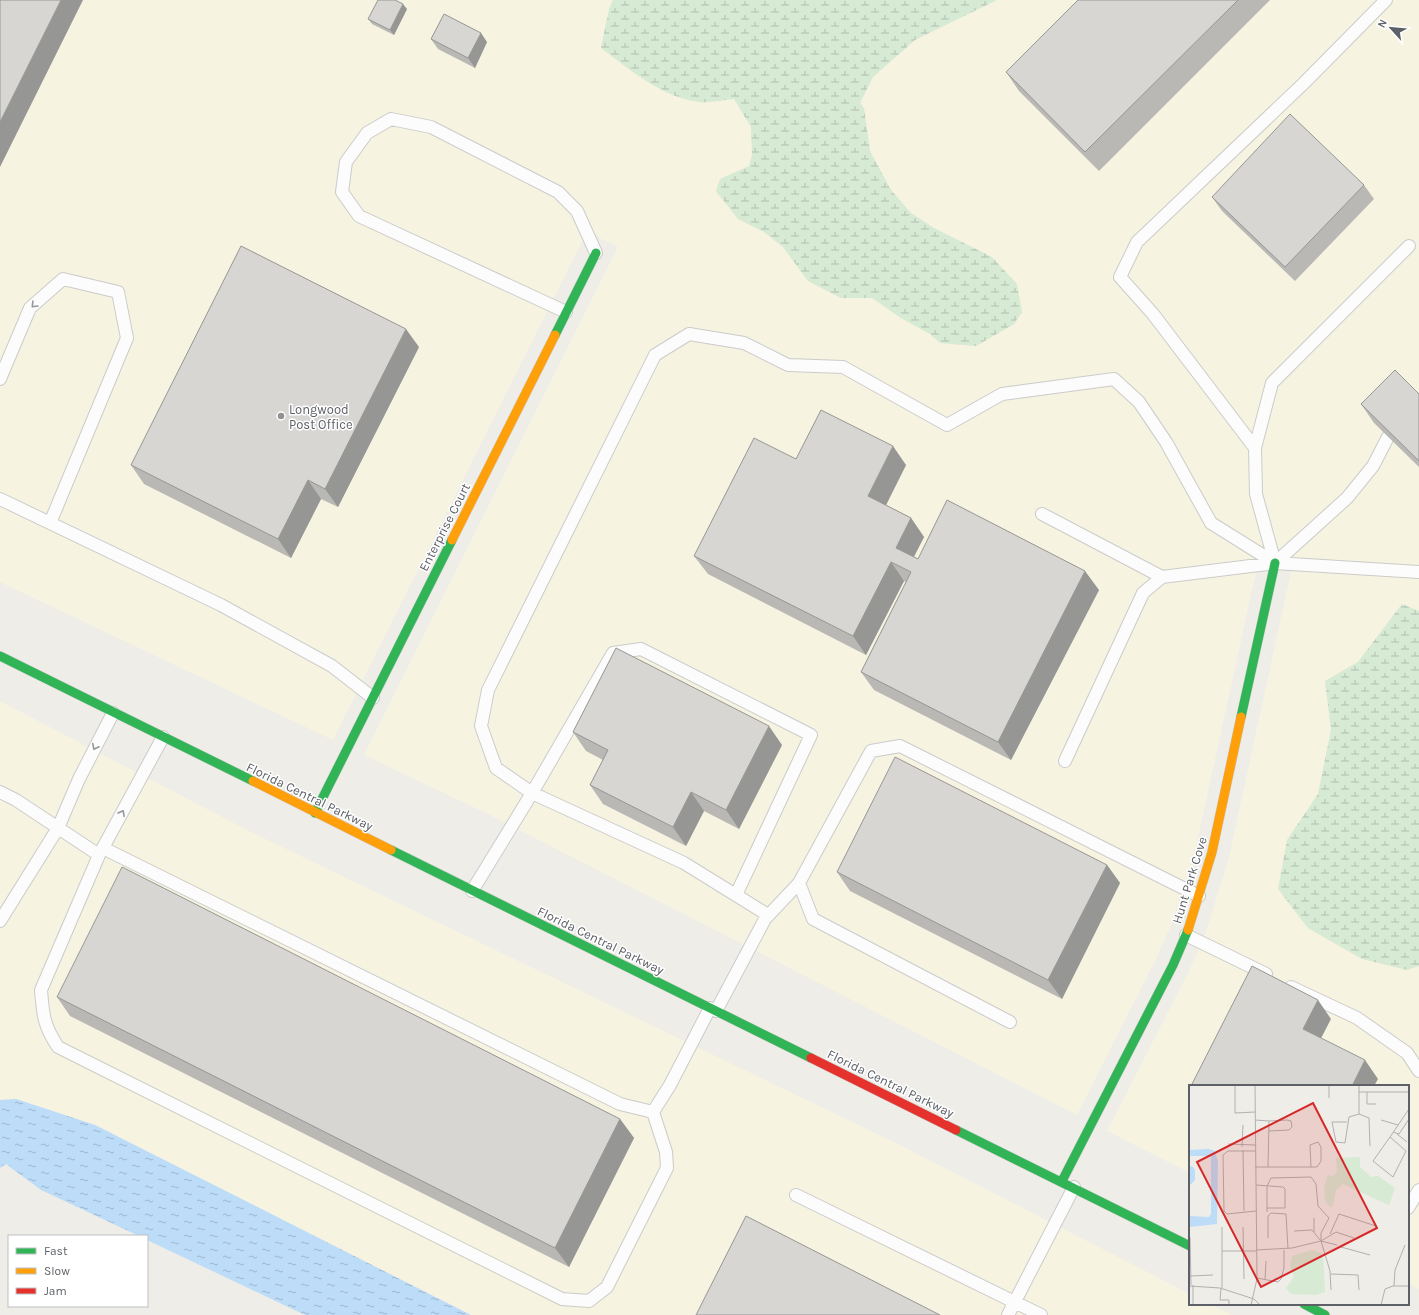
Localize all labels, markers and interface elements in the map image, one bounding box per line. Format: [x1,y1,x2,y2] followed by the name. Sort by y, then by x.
[1371,8,1411,48] north arrow
[1375,17,1390,30] text: N
[32,300,39,308] one-way arrow
[289,402,353,432] place label: Longwood Post Office
[276,411,286,421] marker: Longwood Post Office
[416,481,473,574] street label: Enterprise Court
[93,743,100,750] one-way arrow
[244,759,376,834] street label: Florida Central Parkway
[117,810,125,817] one-way arrow
[1169,835,1210,925] street label: Hunt Park Cove
[535,903,667,978] street label: Florida Central Parkway
[825,1046,957,1121] street label: Florida Central Parkway
[1189,1085,1409,1305] inset map
[8,1235,148,1307] legend
[44,1244,68,1258] text: Fast
[44,1264,70,1278] text: Slow
[44,1284,67,1298] text: Jam

